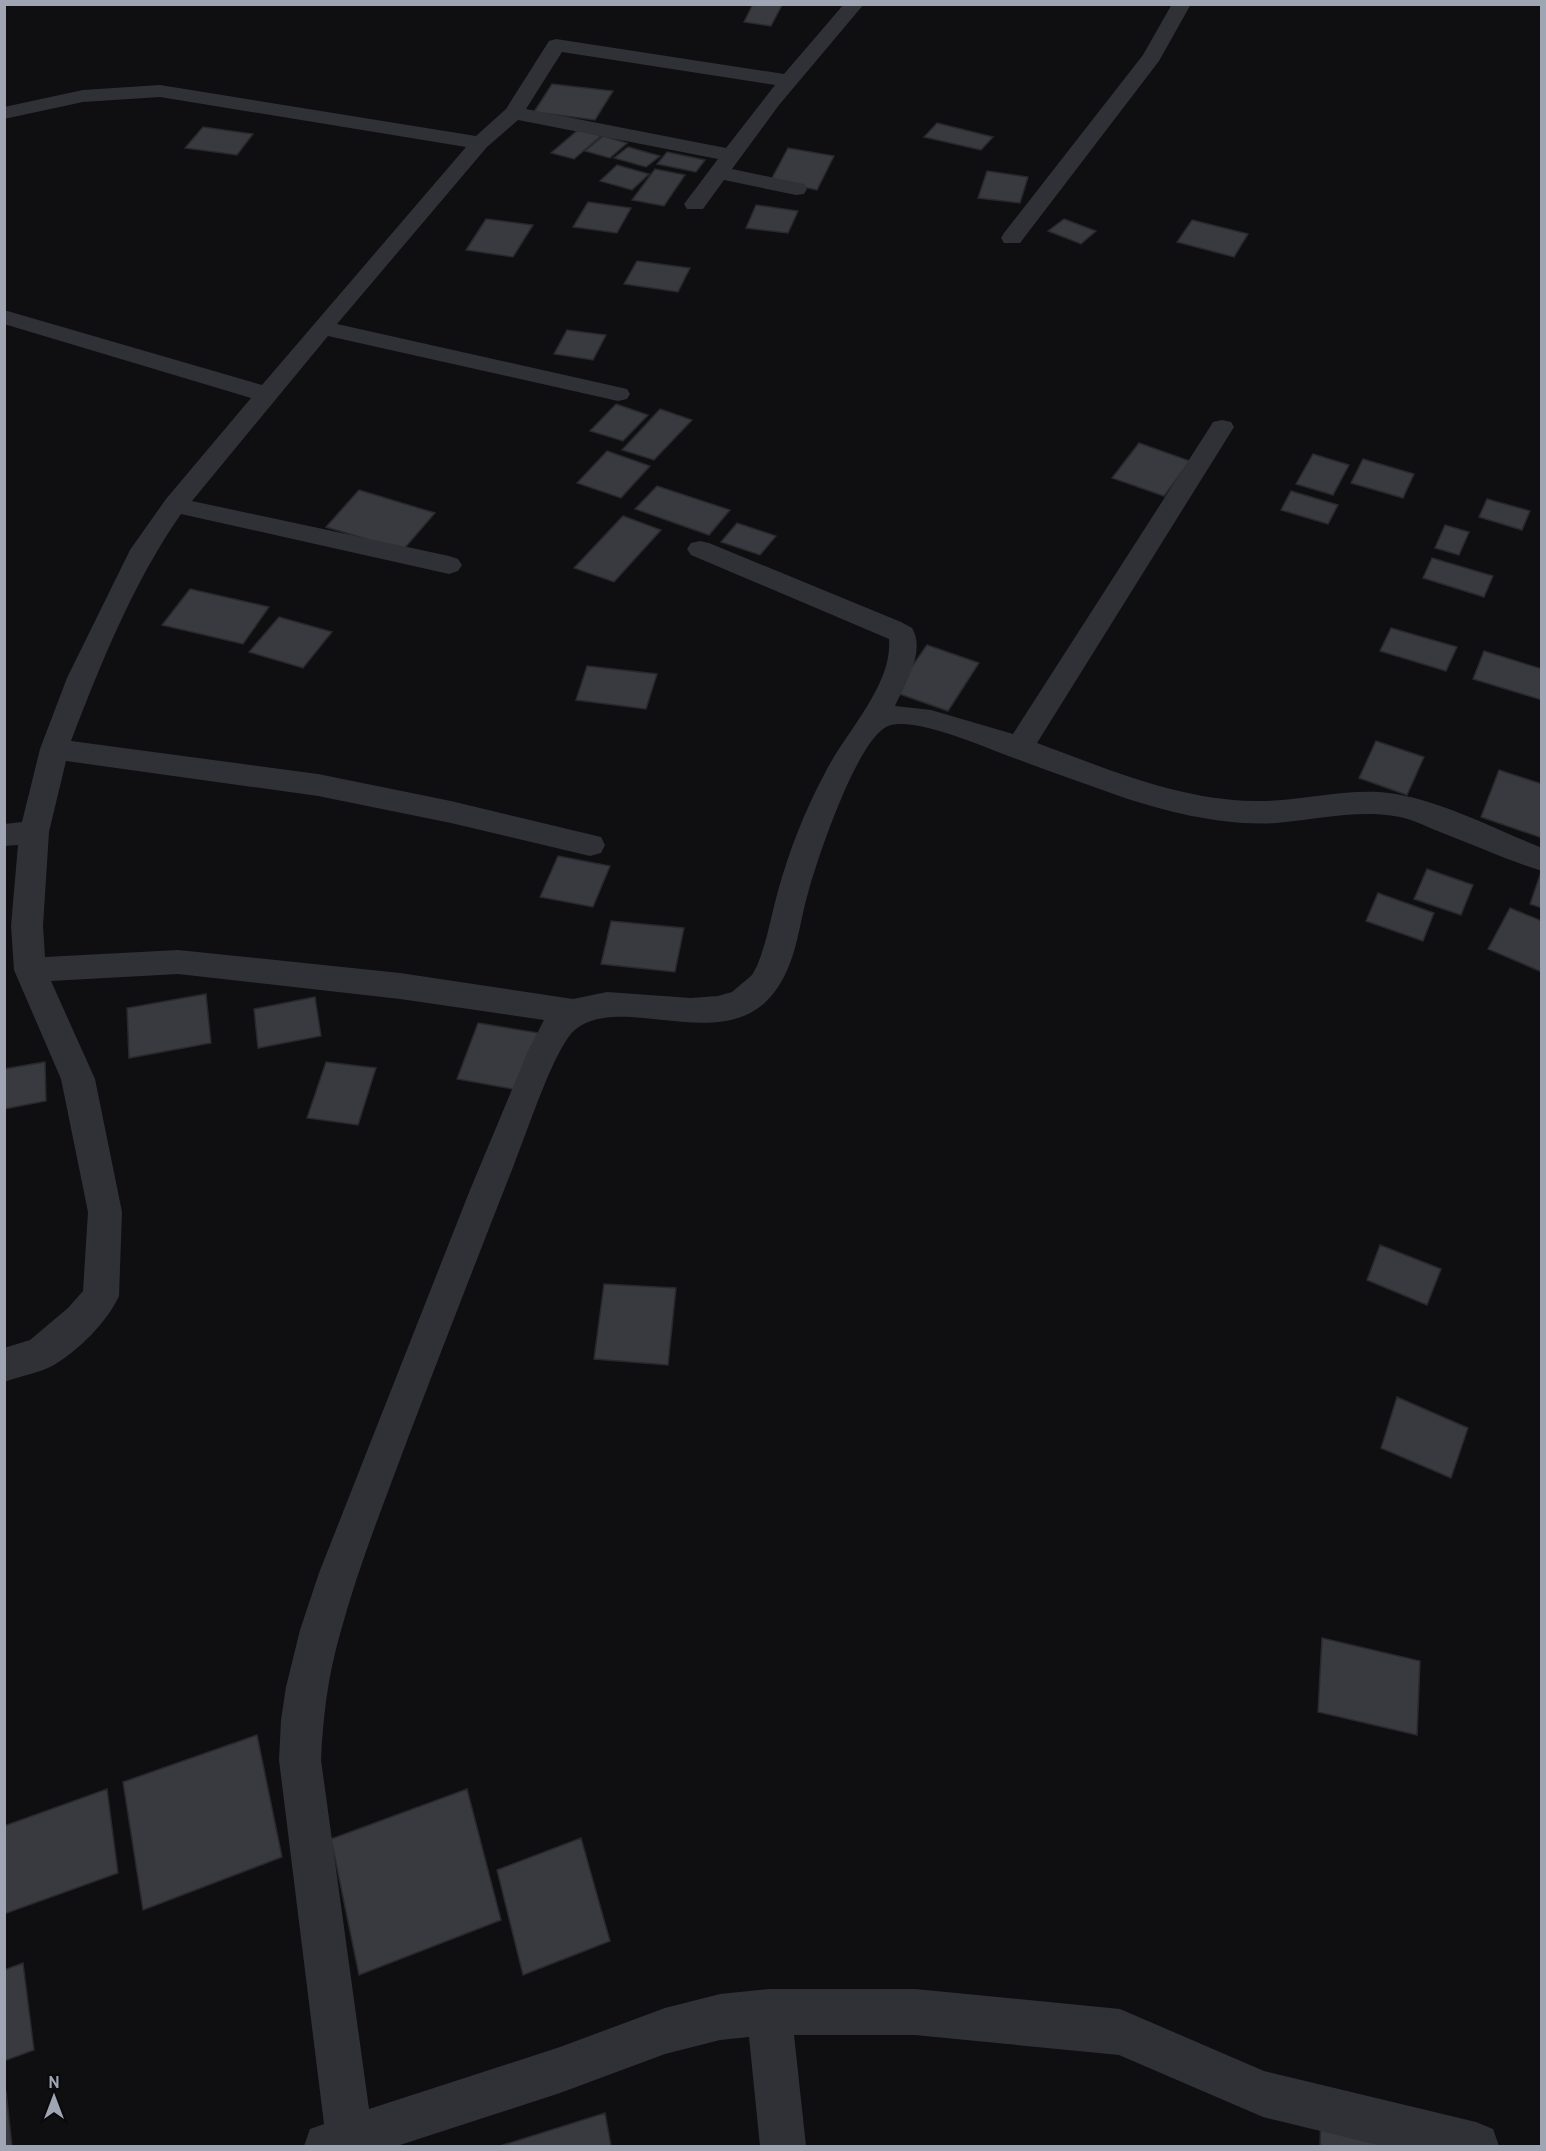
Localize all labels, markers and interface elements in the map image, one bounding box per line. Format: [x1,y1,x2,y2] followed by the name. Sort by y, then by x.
[24,2067,84,2127] north arrow
[48,2074,60,2094] text: N

